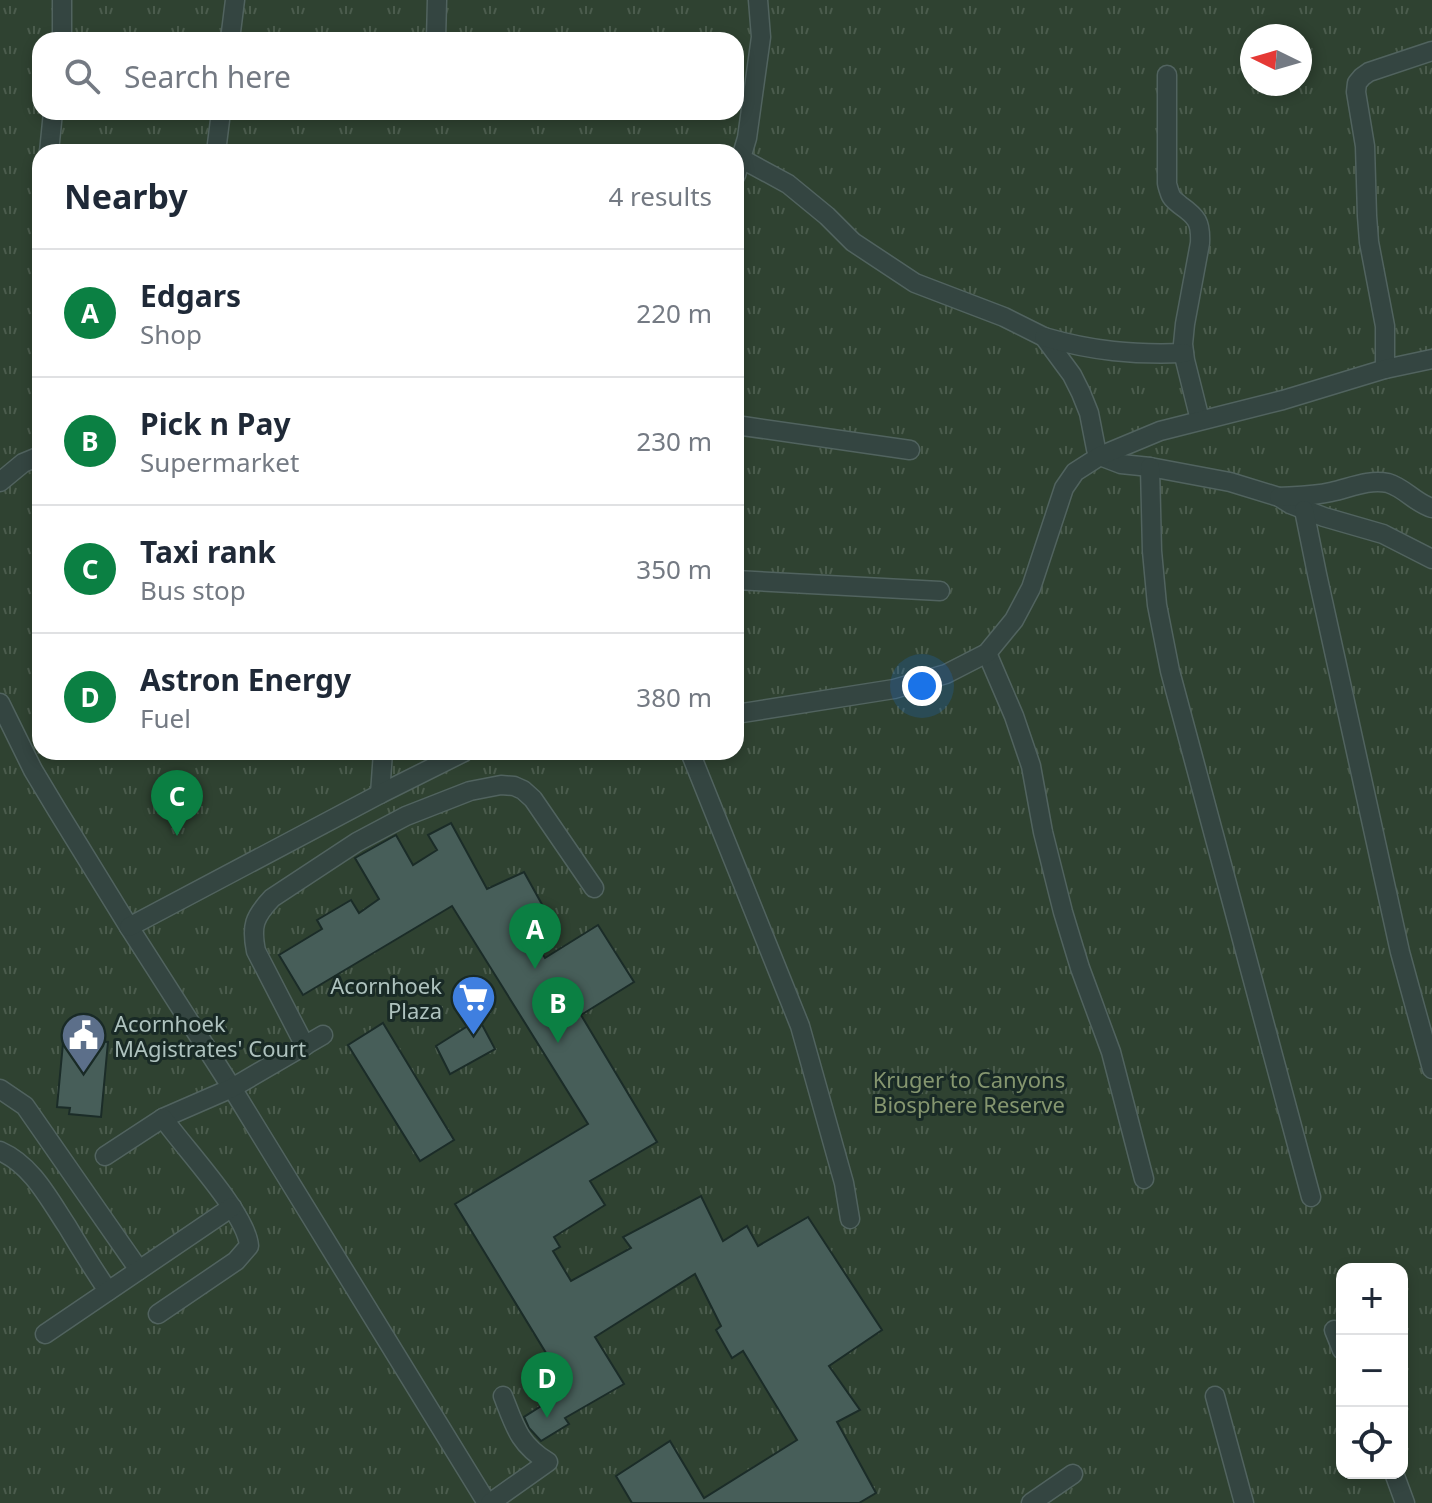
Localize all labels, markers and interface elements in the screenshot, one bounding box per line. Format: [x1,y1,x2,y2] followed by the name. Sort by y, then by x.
[1240,24,1312,96] north arrow
[32,32,744,120] search box
[60,54,104,98] icon: search
[124,56,291,97] text: Search here
[64,173,188,219] text: Nearby
[608,178,712,214] text: 4 results
[140,275,241,316] text: Edgars
[81,295,99,331] text: A
[636,295,712,331] text: 220 m
[140,316,202,352] text: Shop
[140,403,291,444] text: Pick n Pay
[81,423,99,459] text: B
[636,423,712,459] text: 230 m
[140,444,299,480] text: Supermarket
[140,531,276,572] text: Taxi rank
[82,551,98,587] text: C
[636,551,712,587] text: 350 m
[140,572,246,608] text: Bus stop
[140,659,351,700] text: Astron Energy
[902,666,942,706] your location
[80,679,100,715] text: D
[636,679,712,715] text: 380 m
[140,700,191,736] text: Fuel
[151,770,203,836] pin: C
[509,903,561,969] pin: A
[330,970,442,1025] place label: Acornhoek Plaza
[449,974,497,1037] supermarket icon: Acornhoek Plaza
[532,977,584,1043] pin: B
[114,1008,306,1063] place label: Acornhoek MAgistrates' Court
[59,1012,107,1075] public building icon: Acornhoek MAgistrates' Court
[873,1064,1065,1119] park label: Kruger to Canyons Biosphere Reserve
[1336,1263,1408,1479] map controls
[1336,1263,1408,1335] button: +
[1336,1335,1408,1407] button: −
[521,1352,573,1418] pin: D
[1336,1407,1408,1479] button: locate

